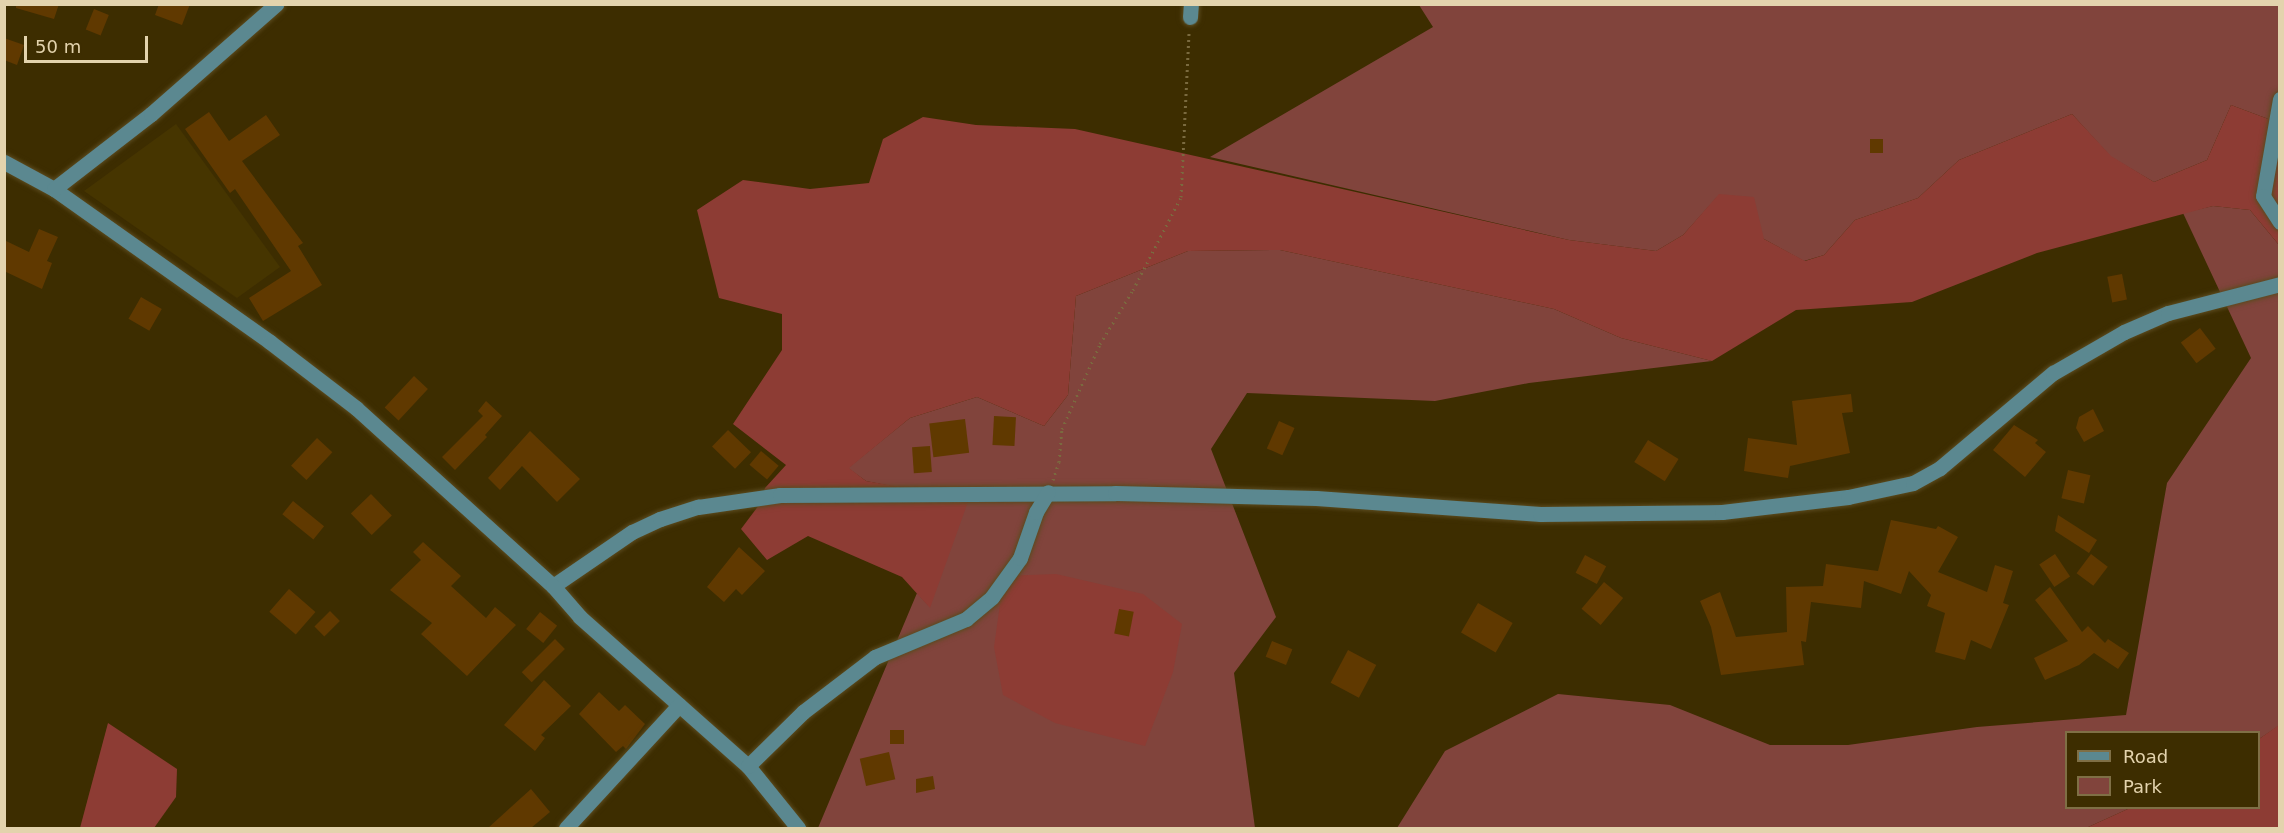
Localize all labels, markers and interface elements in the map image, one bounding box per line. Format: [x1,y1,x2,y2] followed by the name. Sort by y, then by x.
[27,24,152,62] scale bar
[35,36,81,57] text: 50 m
[2065,731,2260,809] legend
[2123,746,2168,767] text: Road
[2123,776,2162,797] text: Park

